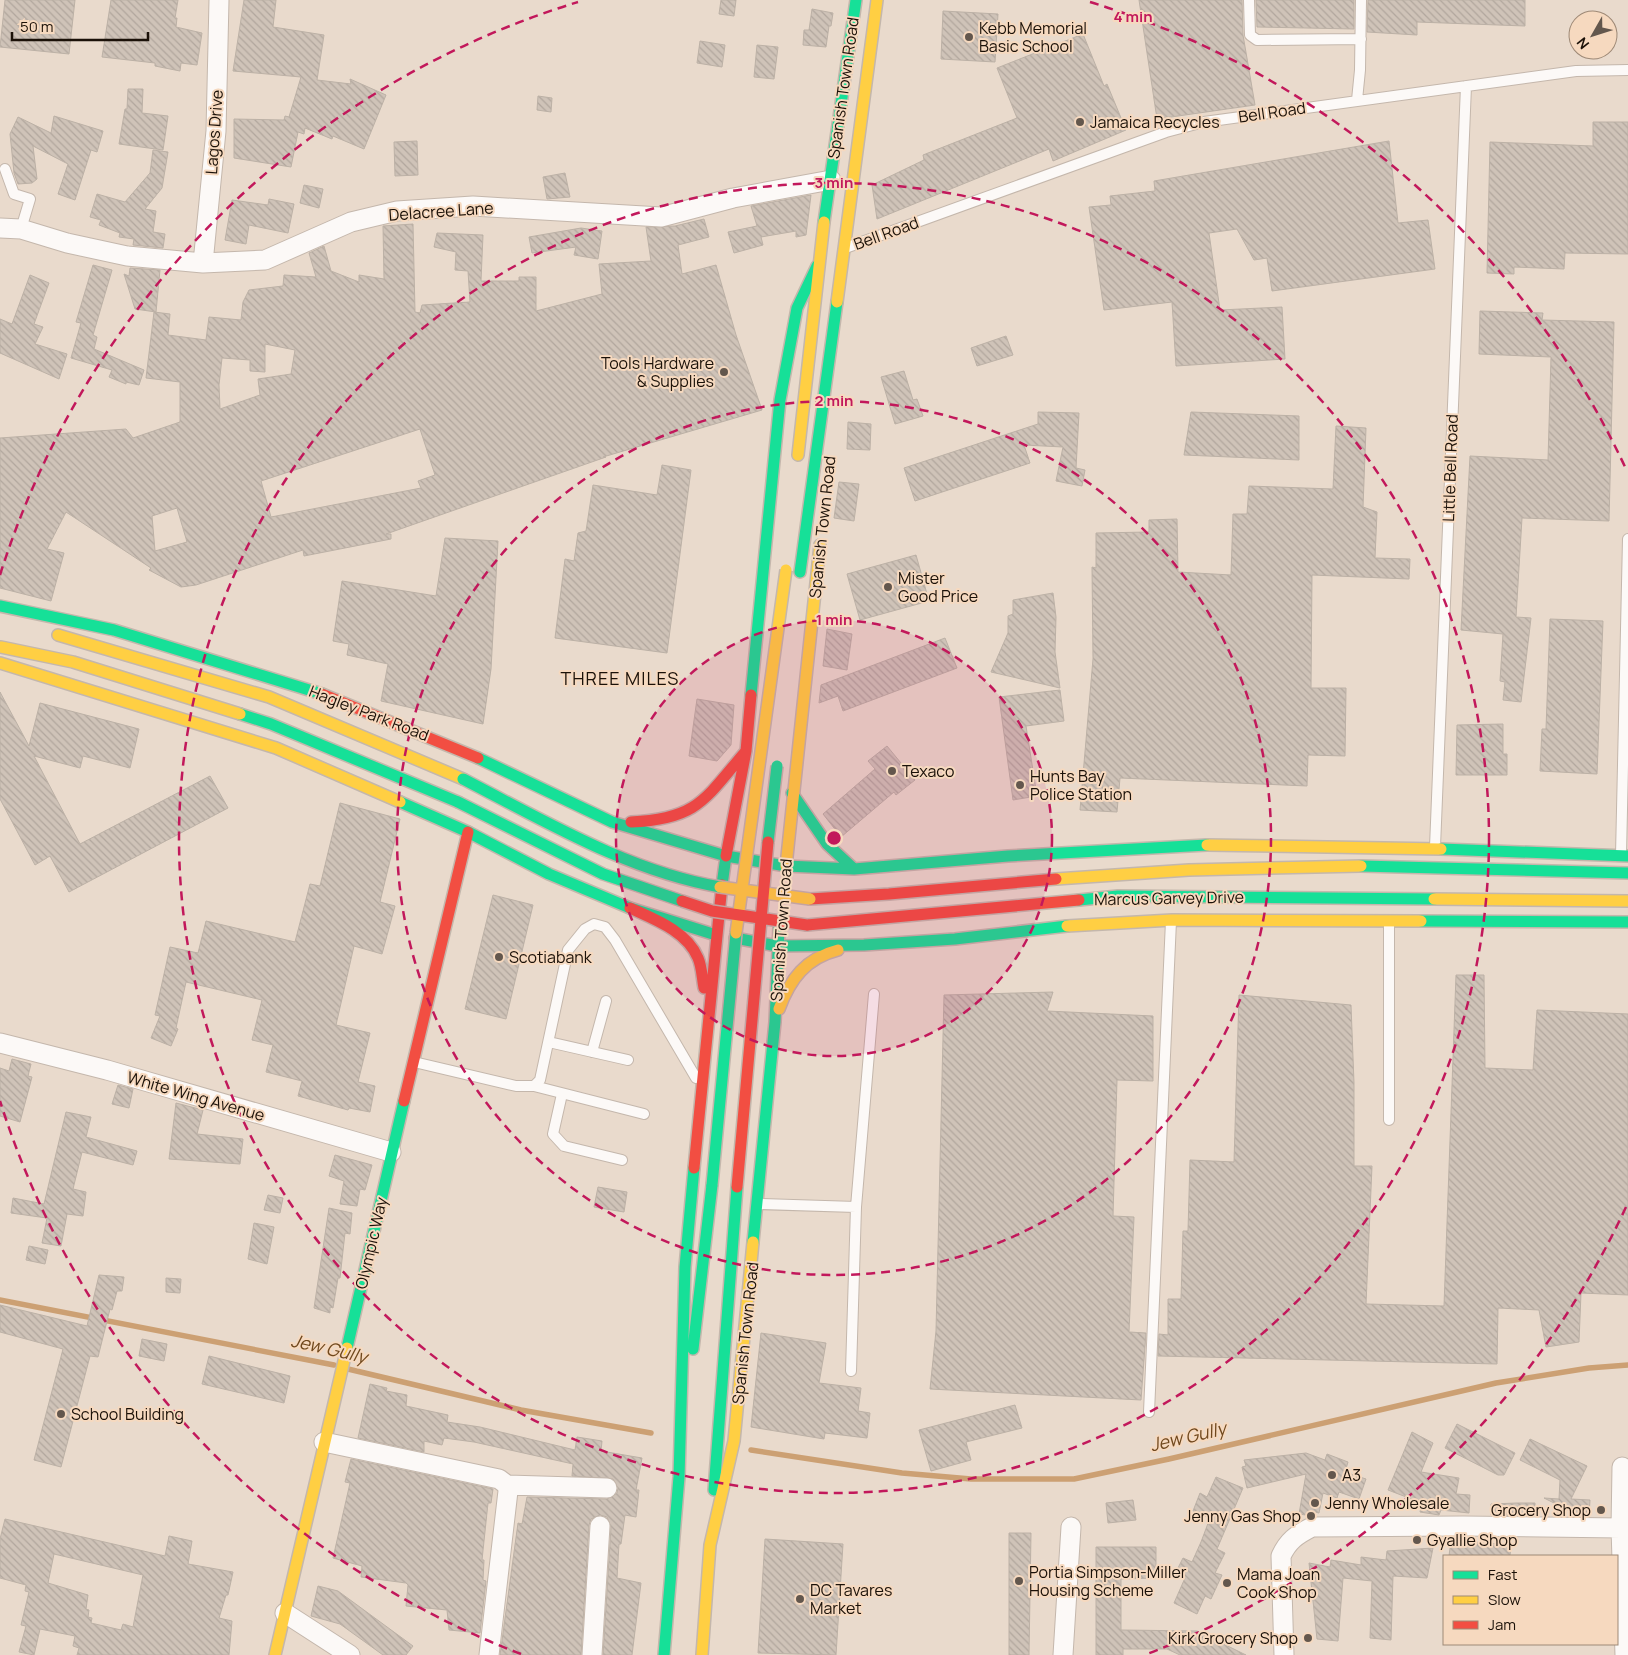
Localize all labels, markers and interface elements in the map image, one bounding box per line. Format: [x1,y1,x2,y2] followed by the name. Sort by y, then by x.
[1113,6,1153,27] text: 4 min
[12,10,149,42] scale bar
[1568,10,1618,60] north arrow
[20,16,54,37] text: 50 m
[822,16,864,160] street label: Spanish Town Road
[979,17,1087,57] place label: Kebb Memorial Basic School
[963,31,975,43] marker: Kebb Memorial Basic School
[1572,34,1593,53] text: N
[200,89,228,175] street label: Lagos Drive
[1237,96,1307,128] street label: Bell Road
[1090,111,1220,133] place label: Jamaica Recycles
[1074,116,1086,128] marker: Jamaica Recycles
[815,172,853,193] text: 3 min
[388,196,494,226] street label: Delacree Lane
[850,211,922,255] street label: Bell Road
[601,352,714,392] place label: Tools Hardware & Supplies
[718,366,730,378] marker: Tools Hardware & Supplies
[814,390,854,411] text: 2 min
[1437,414,1463,522] street label: Little Bell Road
[804,455,840,599] street label: Spanish Town Road
[898,567,978,607] place label: Mister Good Price
[882,581,894,593] marker: Mister Good Price
[816,609,852,630] text: 1 min
[561,666,679,690] district label: THREE MILES
[306,680,432,746] street label: Hagley Park Road
[902,760,954,782] place label: Texaco
[886,765,898,777] marker: Texaco
[1030,765,1132,805] place label: Hunts Bay Police Station
[1014,779,1026,791] marker: Hunts Bay Police Station
[825,829,843,847] centre of rings
[765,858,797,1002] street label: Spanish Town Road
[1094,886,1244,910] street label: Marcus Garvey Drive
[509,946,593,968] place label: Scotiabank
[493,951,505,963] marker: Scotiabank
[125,1066,267,1126] street label: White Wing Avenue
[350,1194,392,1291] street label: Olympic Way
[727,1261,763,1405] street label: Spanish Town Road
[289,1328,372,1369] water label: Jew Gully
[71,1403,184,1425] place label: School Building
[55,1408,67,1420] marker: School Building
[1147,1415,1231,1456] water label: Jew Gully
[1342,1464,1361,1486] place label: A3
[1326,1469,1338,1481] marker: A3
[1325,1492,1449,1514] place label: Jenny Wholesale
[1309,1497,1321,1509] marker: Jenny Wholesale
[1491,1499,1591,1521] place label: Grocery Shop
[1595,1504,1607,1516] marker: Grocery Shop
[1184,1505,1301,1527] place label: Jenny Gas Shop
[1305,1510,1317,1522] marker: Jenny Gas Shop
[1427,1529,1517,1551] place label: Gyallie Shop
[1411,1534,1423,1546] marker: Gyallie Shop
[1443,1555,1618,1645] legend
[1029,1561,1187,1601] place label: Portia Simpson-Miller Housing Scheme
[1237,1563,1320,1603] place label: Mama Joan Cook Shop
[1488,1564,1517,1585] text: Fast
[1013,1575,1025,1587] marker: Portia Simpson-Miller Housing Scheme
[1221,1577,1233,1589] marker: Mama Joan Cook Shop
[810,1579,892,1619] place label: DC Tavares Market
[1488,1589,1521,1610] text: Slow
[794,1593,806,1605] marker: DC Tavares Market
[1488,1614,1516,1635] text: Jam
[1168,1627,1298,1649] place label: Kirk Grocery Shop
[1302,1632,1314,1644] marker: Kirk Grocery Shop

